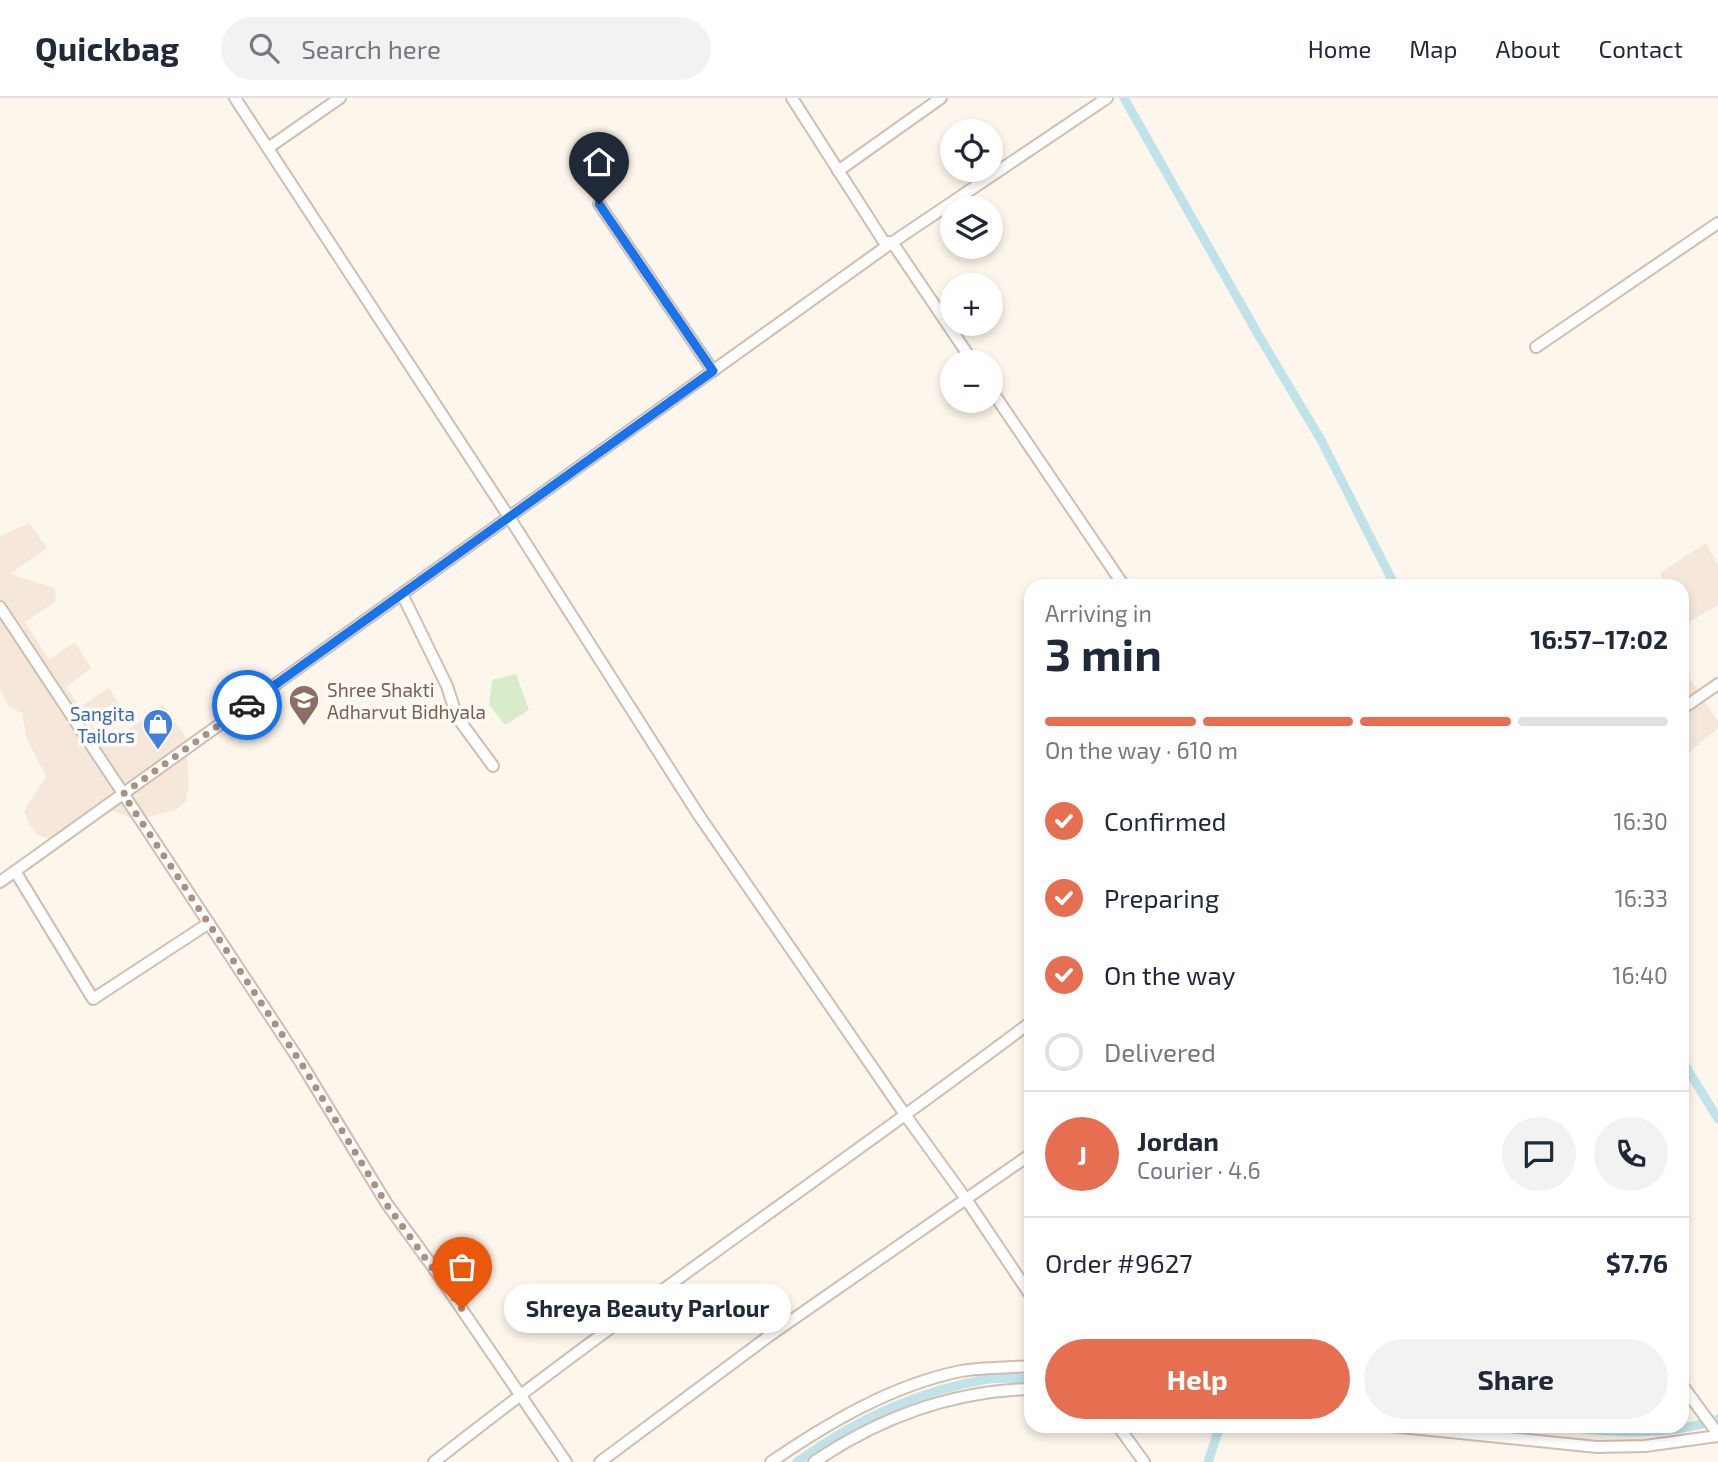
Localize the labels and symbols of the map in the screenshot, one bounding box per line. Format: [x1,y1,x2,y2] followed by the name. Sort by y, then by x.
[569,132,629,204] pin
[212,670,282,740] courier
[327,678,486,723] place label: Shree Shakti Adharvut Bidhyala
[287,683,321,727] school or university icon: Shree Shakti Adharvut Bidhyala
[70,702,135,747] place label: Sangita Tailors
[141,707,175,751] shop icon: Sangita Tailors
[432,1237,492,1309] pin
[504,1284,791,1334] callout: Shreya Beauty Parlour

